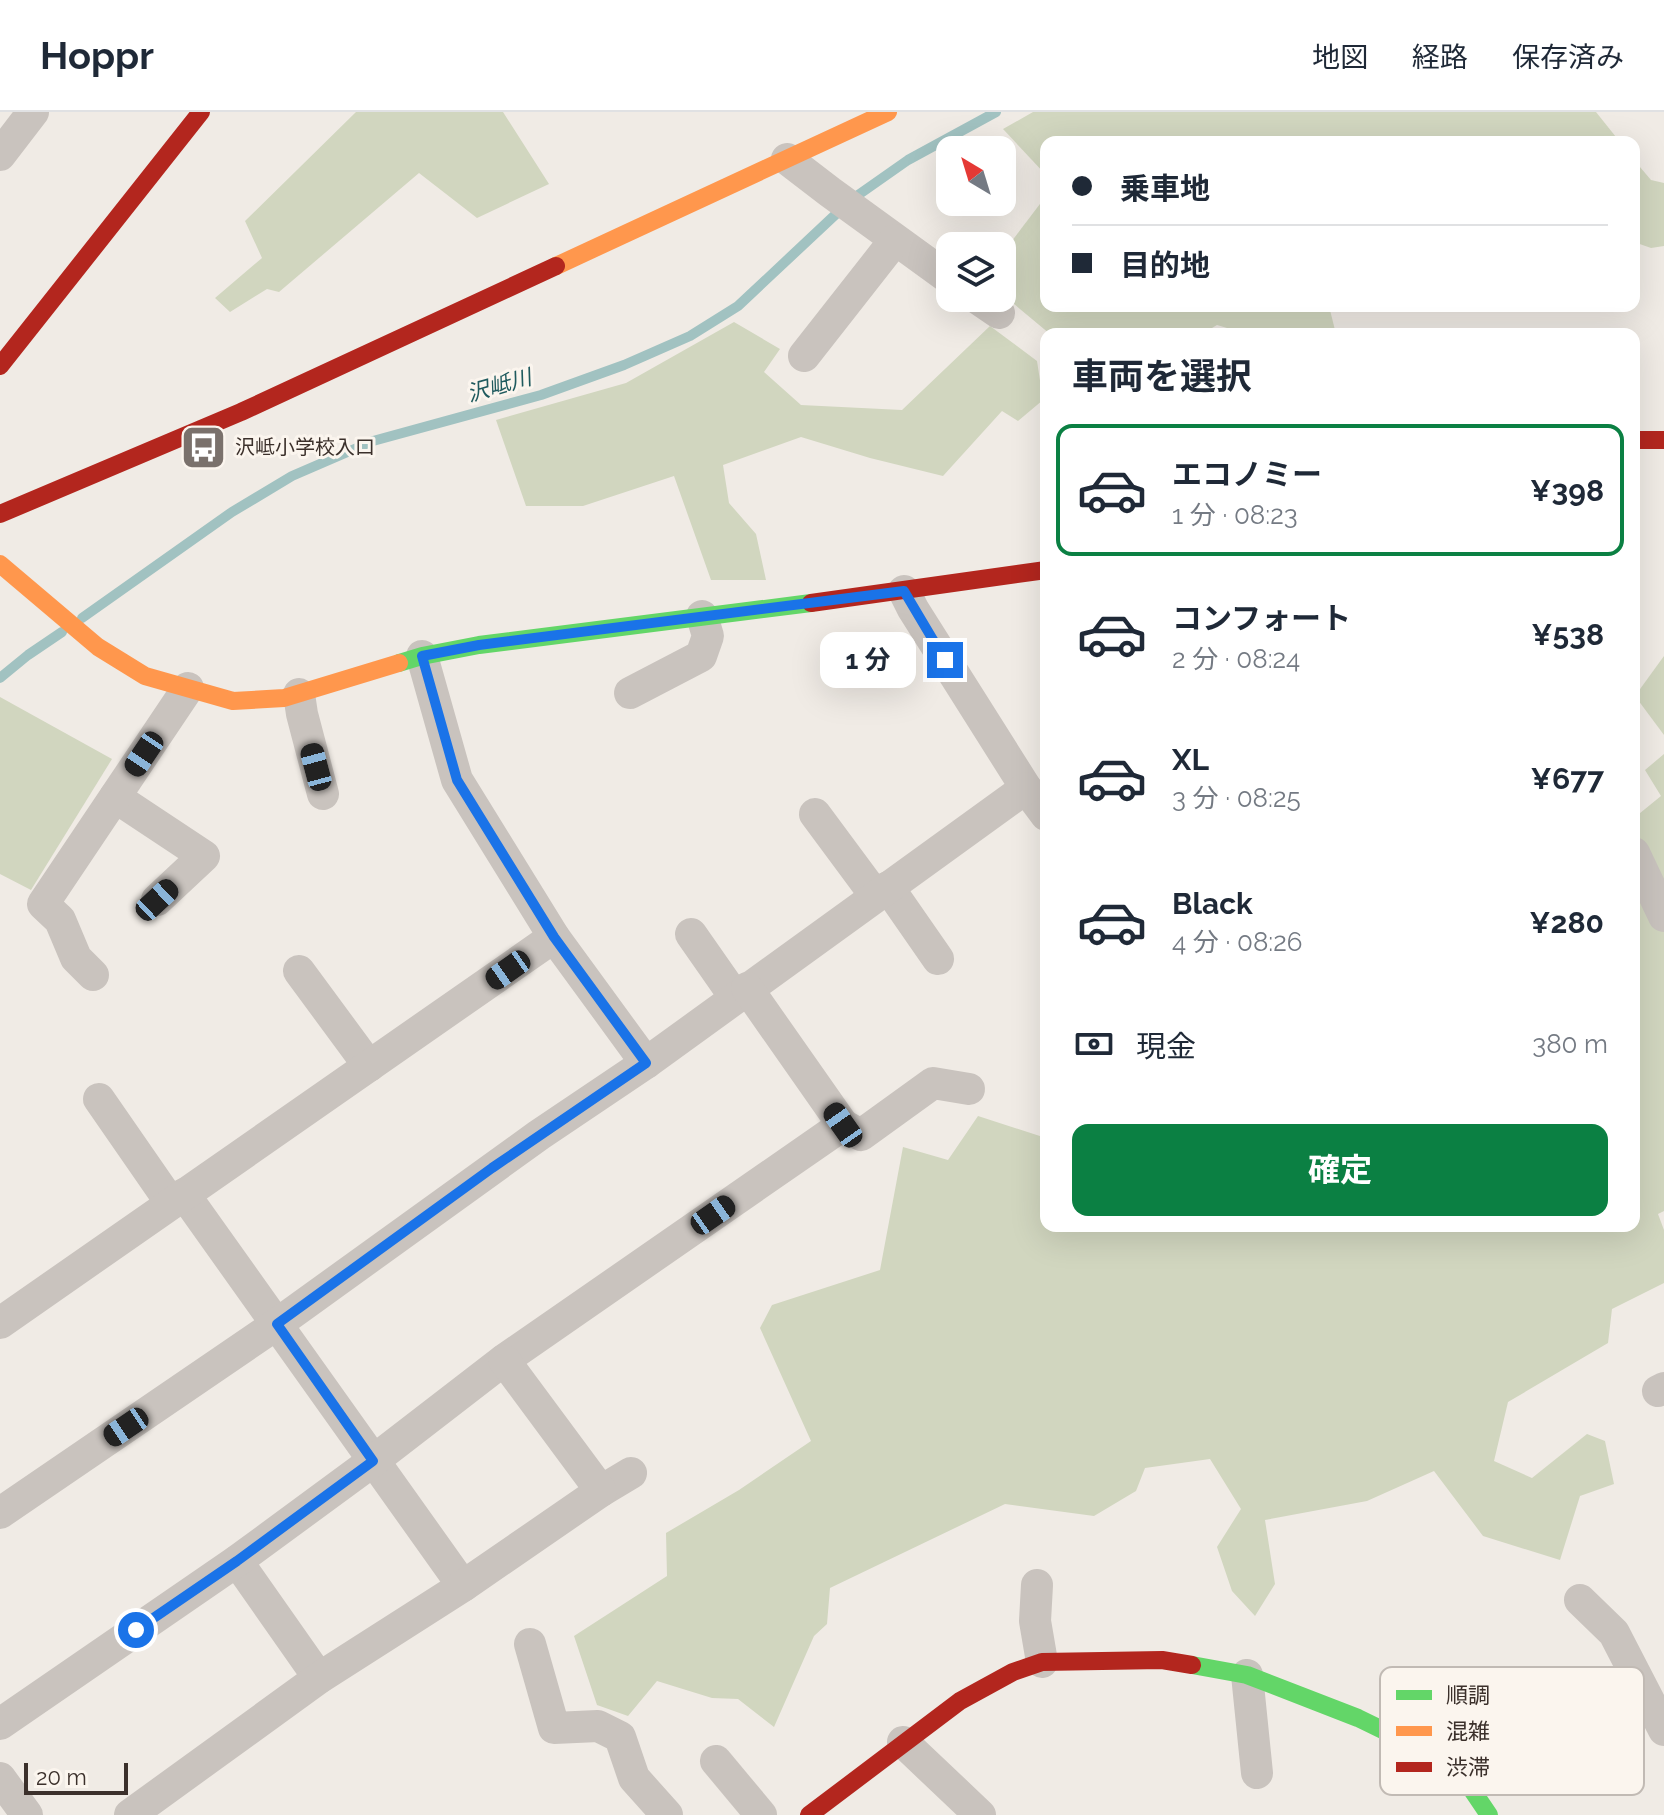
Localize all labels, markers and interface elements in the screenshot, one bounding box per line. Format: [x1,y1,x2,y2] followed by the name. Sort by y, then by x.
[40,33,154,78] text: Hoppr
[1312,41,1368,74] text: 地図
[1412,41,1468,74] text: 経路
[1512,41,1624,74] text: 保存済み
[936,136,1016,216] north arrow
[936,136,1016,312] map controls
[1120,171,1210,206] text: 乗車地
[936,232,1016,312] button: layers
[1120,248,1210,283] text: 目的地
[1072,355,1252,397] text: 車両を選択
[464,363,536,407] water label: 沢岻川
[180,423,228,471] bus stop icon: 沢岻小学校入口
[235,435,375,459] place label: 沢岻小学校入口
[1076,454,1148,526] icon: car
[1172,457,1322,492] text: エコノミー
[1530,473,1604,508] text: ¥398
[1172,500,1298,530] text: 1 分 · 08:23
[1076,598,1148,670] icon: car
[1172,601,1351,636] text: コンフォート
[1531,617,1604,652] text: ¥538
[821,632,917,688] callout: 1 分
[927,642,963,678] route end
[1172,644,1300,674] text: 2 分 · 08:24
[845,645,891,675] text: 1 分
[121,727,167,781] car
[298,741,334,793] car
[1076,742,1148,814] icon: car
[1172,742,1209,777] text: XL
[1531,761,1604,796] text: ¥677
[1172,783,1301,813] text: 3 分 · 08:25
[131,875,183,925] car
[1076,886,1148,958] icon: car
[1172,886,1253,921] text: Black
[1529,905,1604,940] text: ¥280
[1172,927,1302,957] text: 4 分 · 08:26
[481,946,535,994] car
[1072,1022,1116,1066] icon: cash
[1136,1029,1196,1064] text: 現金
[1532,1029,1608,1059] text: 380 m
[819,1098,867,1152] car
[1072,1124,1608,1216] button: 確定
[686,1191,740,1239] car
[99,1404,153,1450] car
[118,1612,154,1648] route start
[1380,1667,1644,1795] legend
[1446,1682,1490,1708] text: 順調
[1446,1718,1490,1744] text: 混雑
[1446,1754,1490,1780] text: 渋滞
[24,1759,128,1795] scale bar
[36,1764,87,1790] text: 20 m

